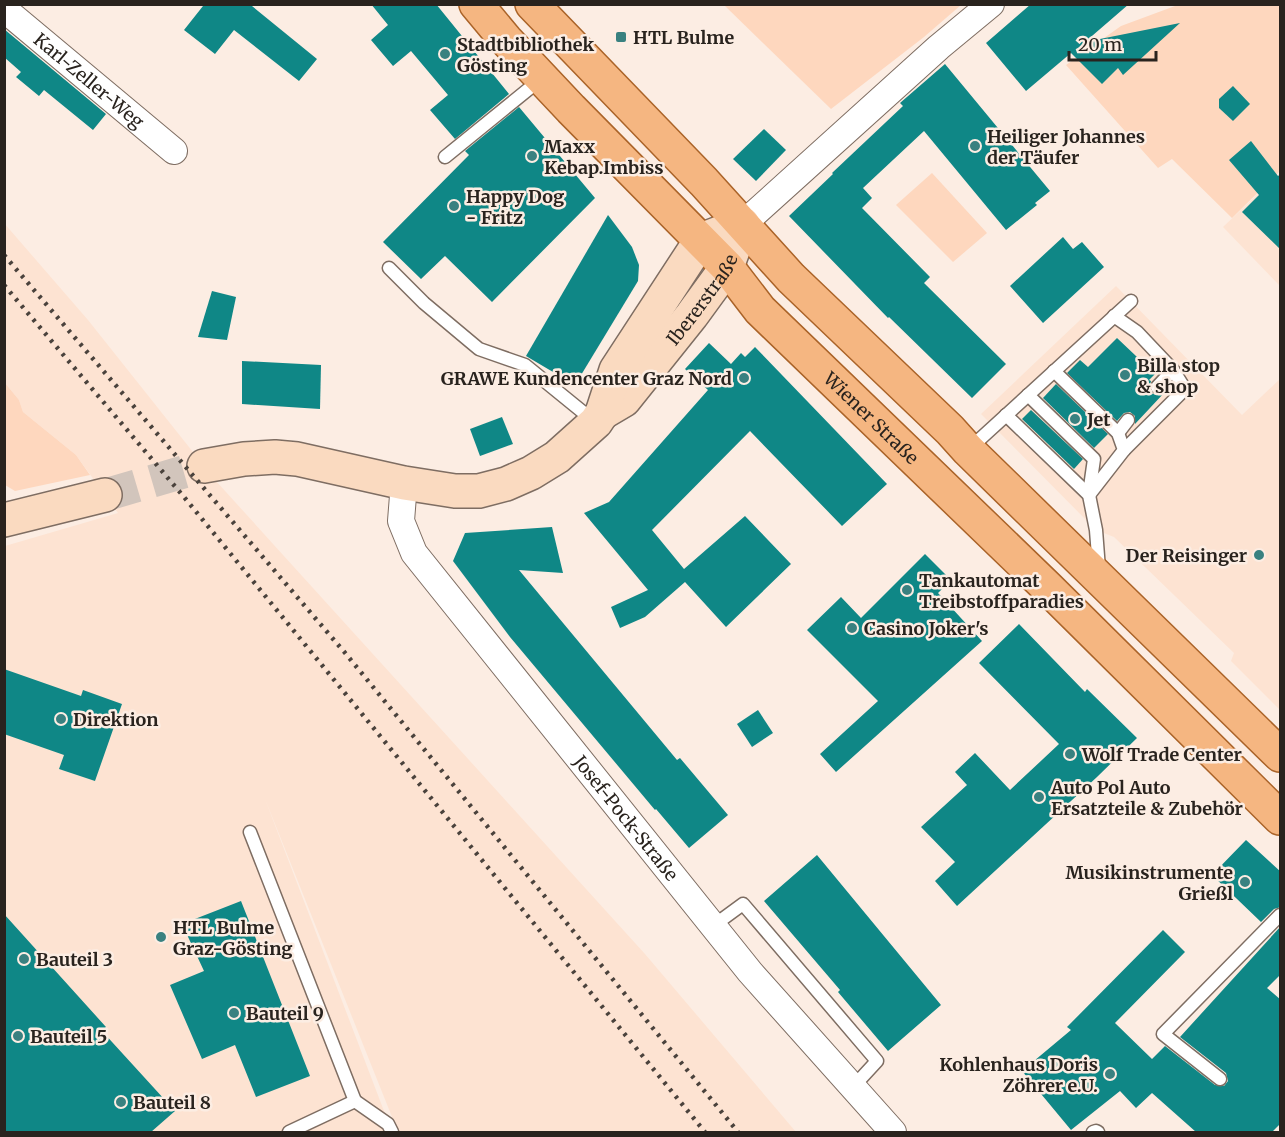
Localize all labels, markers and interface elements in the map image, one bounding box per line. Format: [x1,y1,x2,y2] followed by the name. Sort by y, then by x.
[1069,24,1156,62] scale bar
[633,26,734,49] place label: HTL Bulme
[29,28,149,133] street label: Karl-Zeller-Weg
[614,30,628,44] marker: HTL Bulme
[457,33,594,77] place label: Stadtbibliothek Gösting
[1078,33,1122,56] text: 20 m
[438,47,452,61] marker: Stadtbibliothek Gösting
[987,125,1145,169] place label: Heiliger Johannes der Täufer
[544,135,664,179] place label: Maxx Kebap.Imbiss
[968,139,982,153] marker: Heiliger Johannes der Täufer
[525,149,539,163] marker: Maxx Kebap.Imbiss
[466,185,564,229] place label: Happy Dog - Fritz
[447,199,461,213] marker: Happy Dog - Fritz
[661,251,742,350] street label: Ibererstraße
[1137,354,1220,398] place label: Billa stop & shop
[818,366,924,469] street label: Wiener Straße
[441,367,732,390] place label: GRAWE Kundencenter Graz Nord
[1118,368,1132,382] marker: Billa stop & shop
[737,371,751,385] marker: GRAWE Kundencenter Graz Nord
[1086,408,1111,431] place label: Jet
[1068,412,1082,426] marker: Jet
[1126,544,1247,567] place label: Der Reisinger
[1252,548,1266,562] marker: Der Reisinger
[919,569,1084,613] place label: Tankautomat Treibstoffparadies
[900,583,914,597] marker: Tankautomat Treibstoffparadies
[864,617,989,640] place label: Casino Joker's
[845,621,859,635] marker: Casino Joker's
[73,708,159,731] place label: Direktion
[54,712,68,726] marker: Direktion
[1081,743,1242,766] place label: Wolf Trade Center
[1063,747,1077,761] marker: Wolf Trade Center
[568,750,684,885] street label: Josef-Pock-Straße
[1050,776,1243,820] place label: Auto Pol Auto Ersatzteile & Zubehör
[1032,790,1046,804] marker: Auto Pol Auto Ersatzteile & Zubehör
[1065,861,1233,905] place label: Musikinstrumente Grießl
[1238,875,1252,889] marker: Musikinstrumente Grießl
[173,916,293,960] place label: HTL Bulme Graz-Gösting
[154,930,168,944] marker: HTL Bulme Graz-Gösting
[36,948,113,971] place label: Bauteil 3
[17,952,31,966] marker: Bauteil 3
[246,1002,324,1025] place label: Bauteil 9
[227,1006,241,1020] marker: Bauteil 9
[30,1025,107,1048] place label: Bauteil 5
[11,1029,25,1043] marker: Bauteil 5
[939,1053,1098,1097] place label: Kohlenhaus Doris Zöhrer e.U.
[1103,1067,1117,1081] marker: Kohlenhaus Doris Zöhrer e.U.
[133,1091,211,1114] place label: Bauteil 8
[114,1095,128,1109] marker: Bauteil 8

